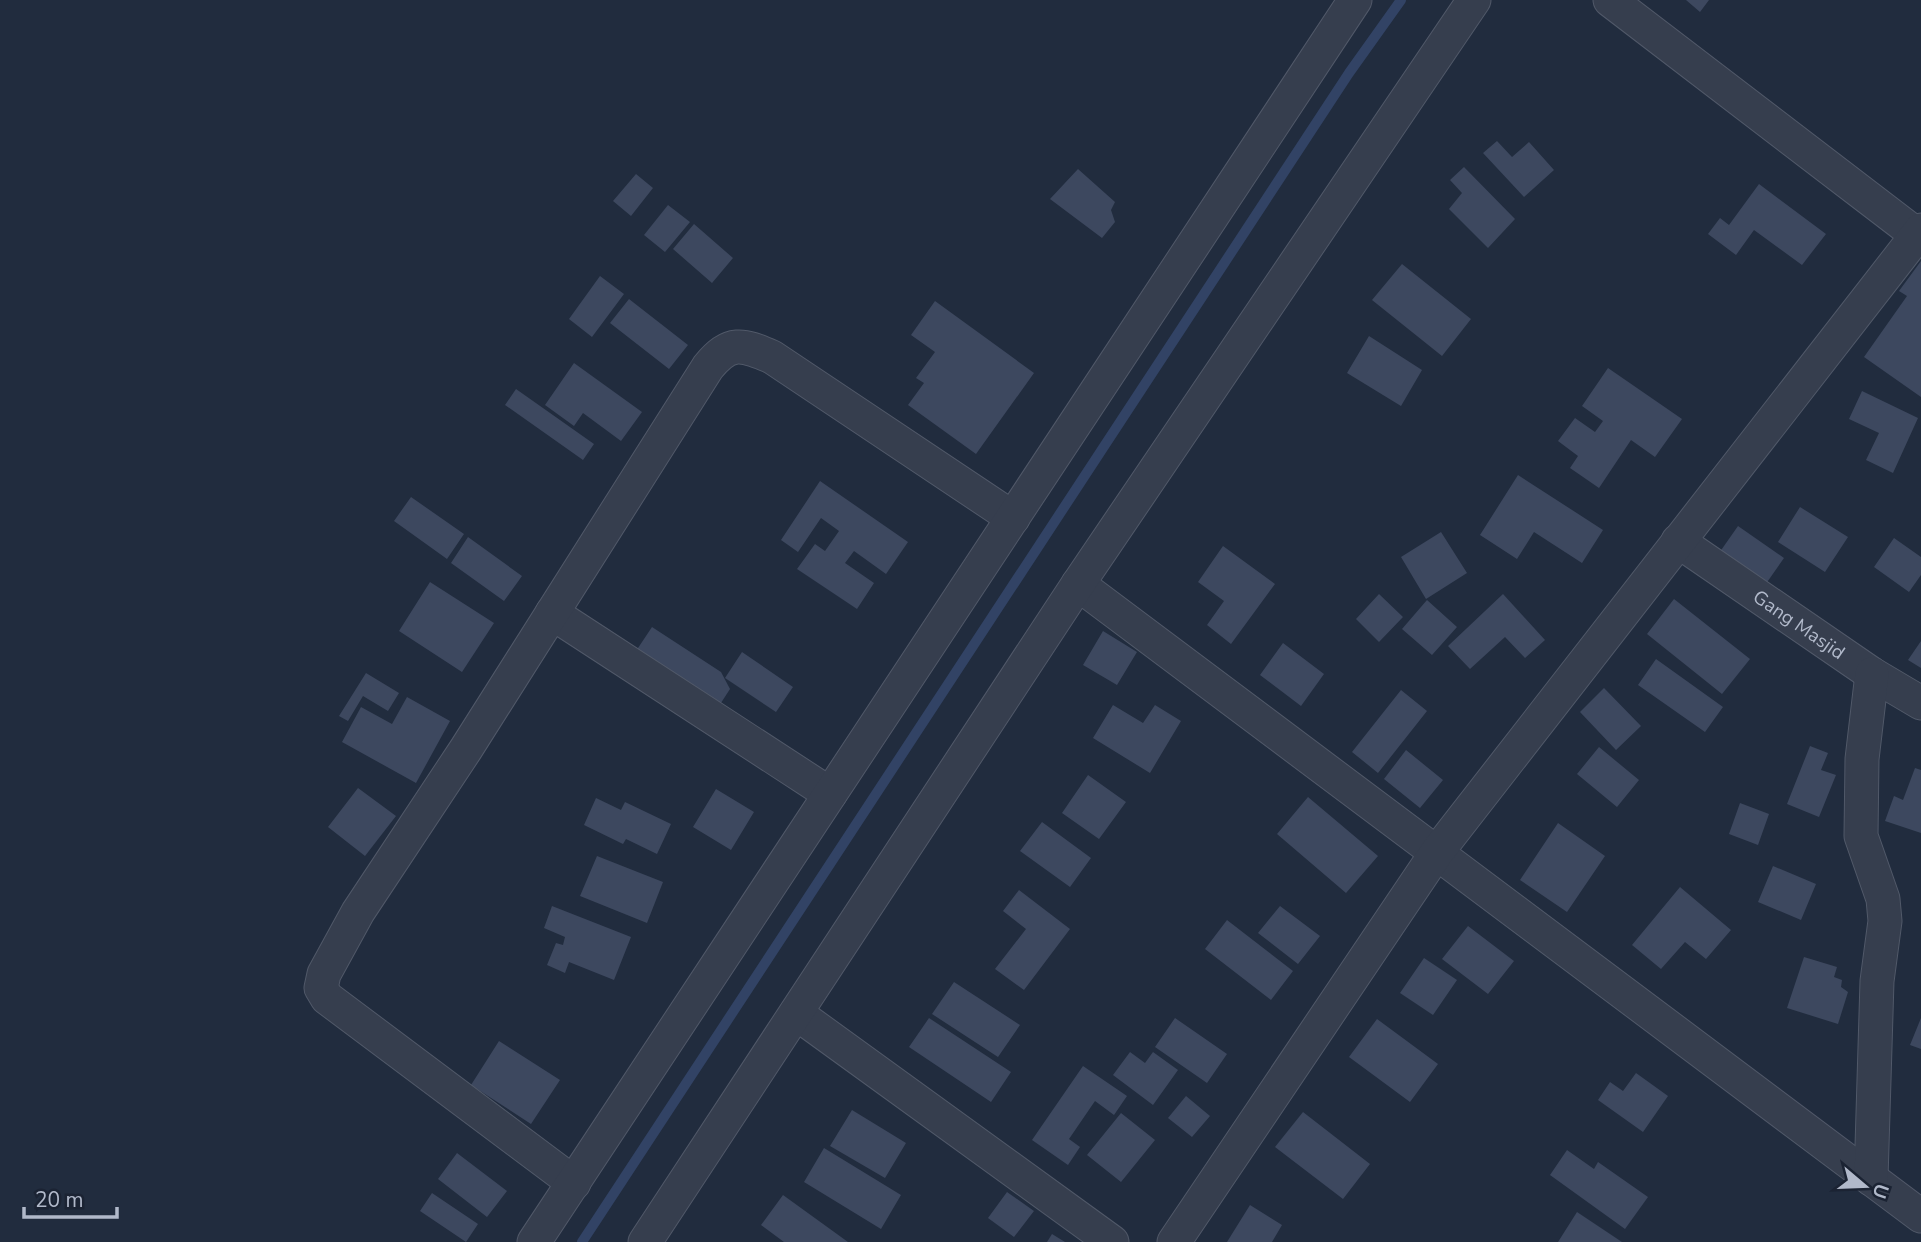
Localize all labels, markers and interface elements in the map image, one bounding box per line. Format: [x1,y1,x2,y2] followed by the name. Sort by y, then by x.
[1748,584,1850,666] street label: Gang Masjid
[1830,1151,1900,1221] north arrow
[24,1176,117,1220] scale bar
[1866,1180,1895,1202] text: U
[35,1186,84,1214] text: 20 m

